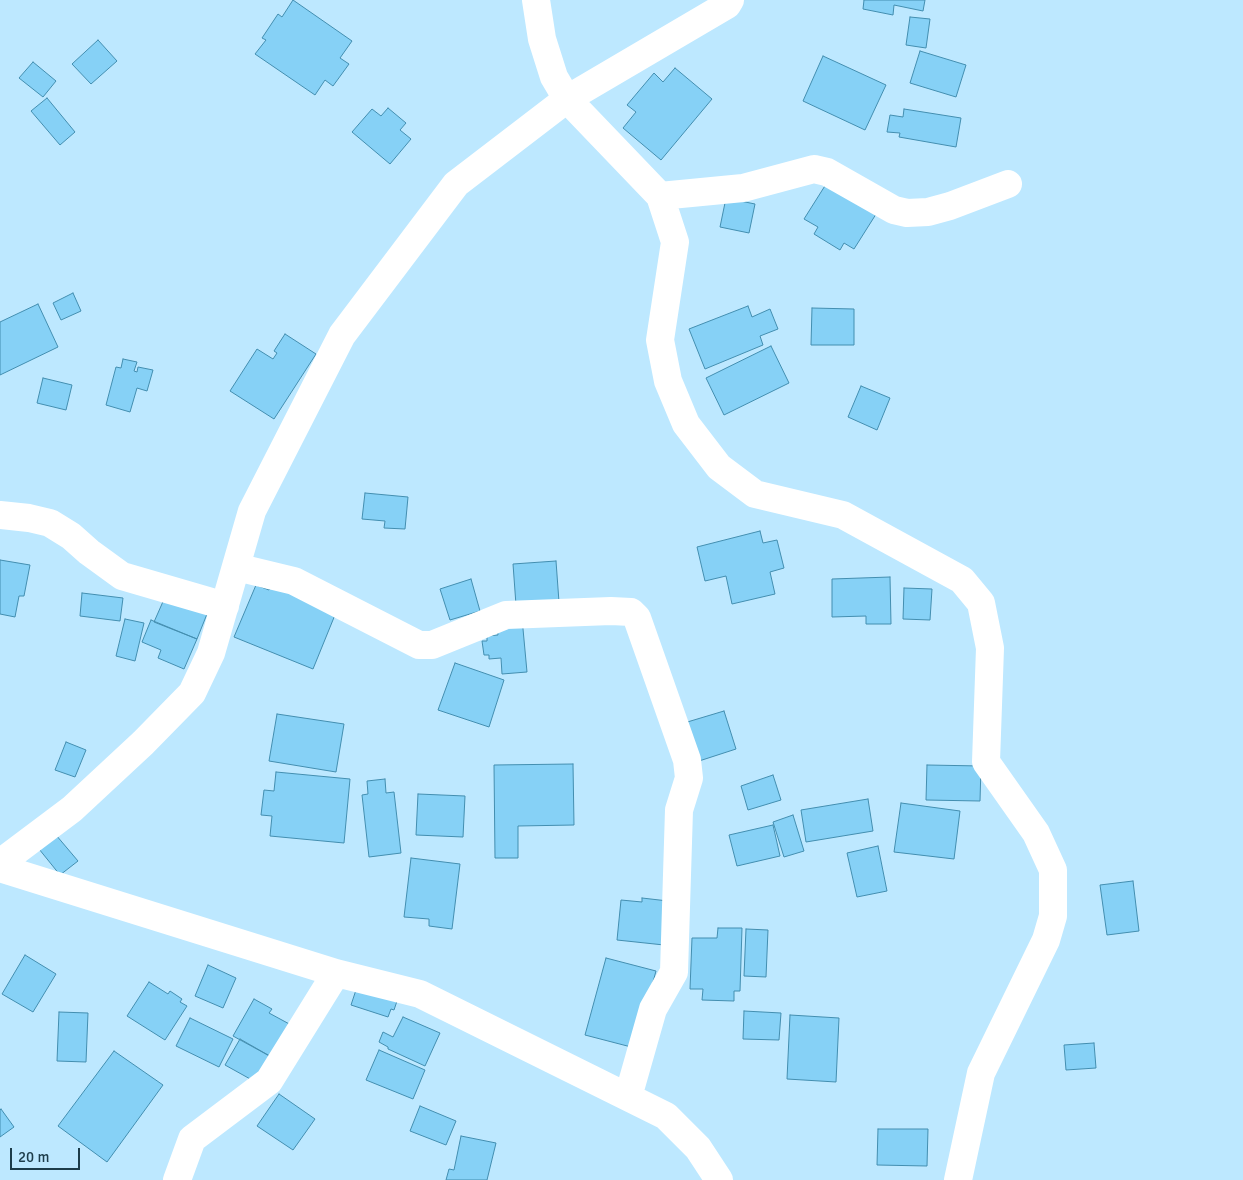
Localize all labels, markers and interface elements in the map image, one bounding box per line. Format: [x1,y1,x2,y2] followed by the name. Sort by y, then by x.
[12,1138,82,1170] scale bar
[18,1148,49,1166] text: 20 m

